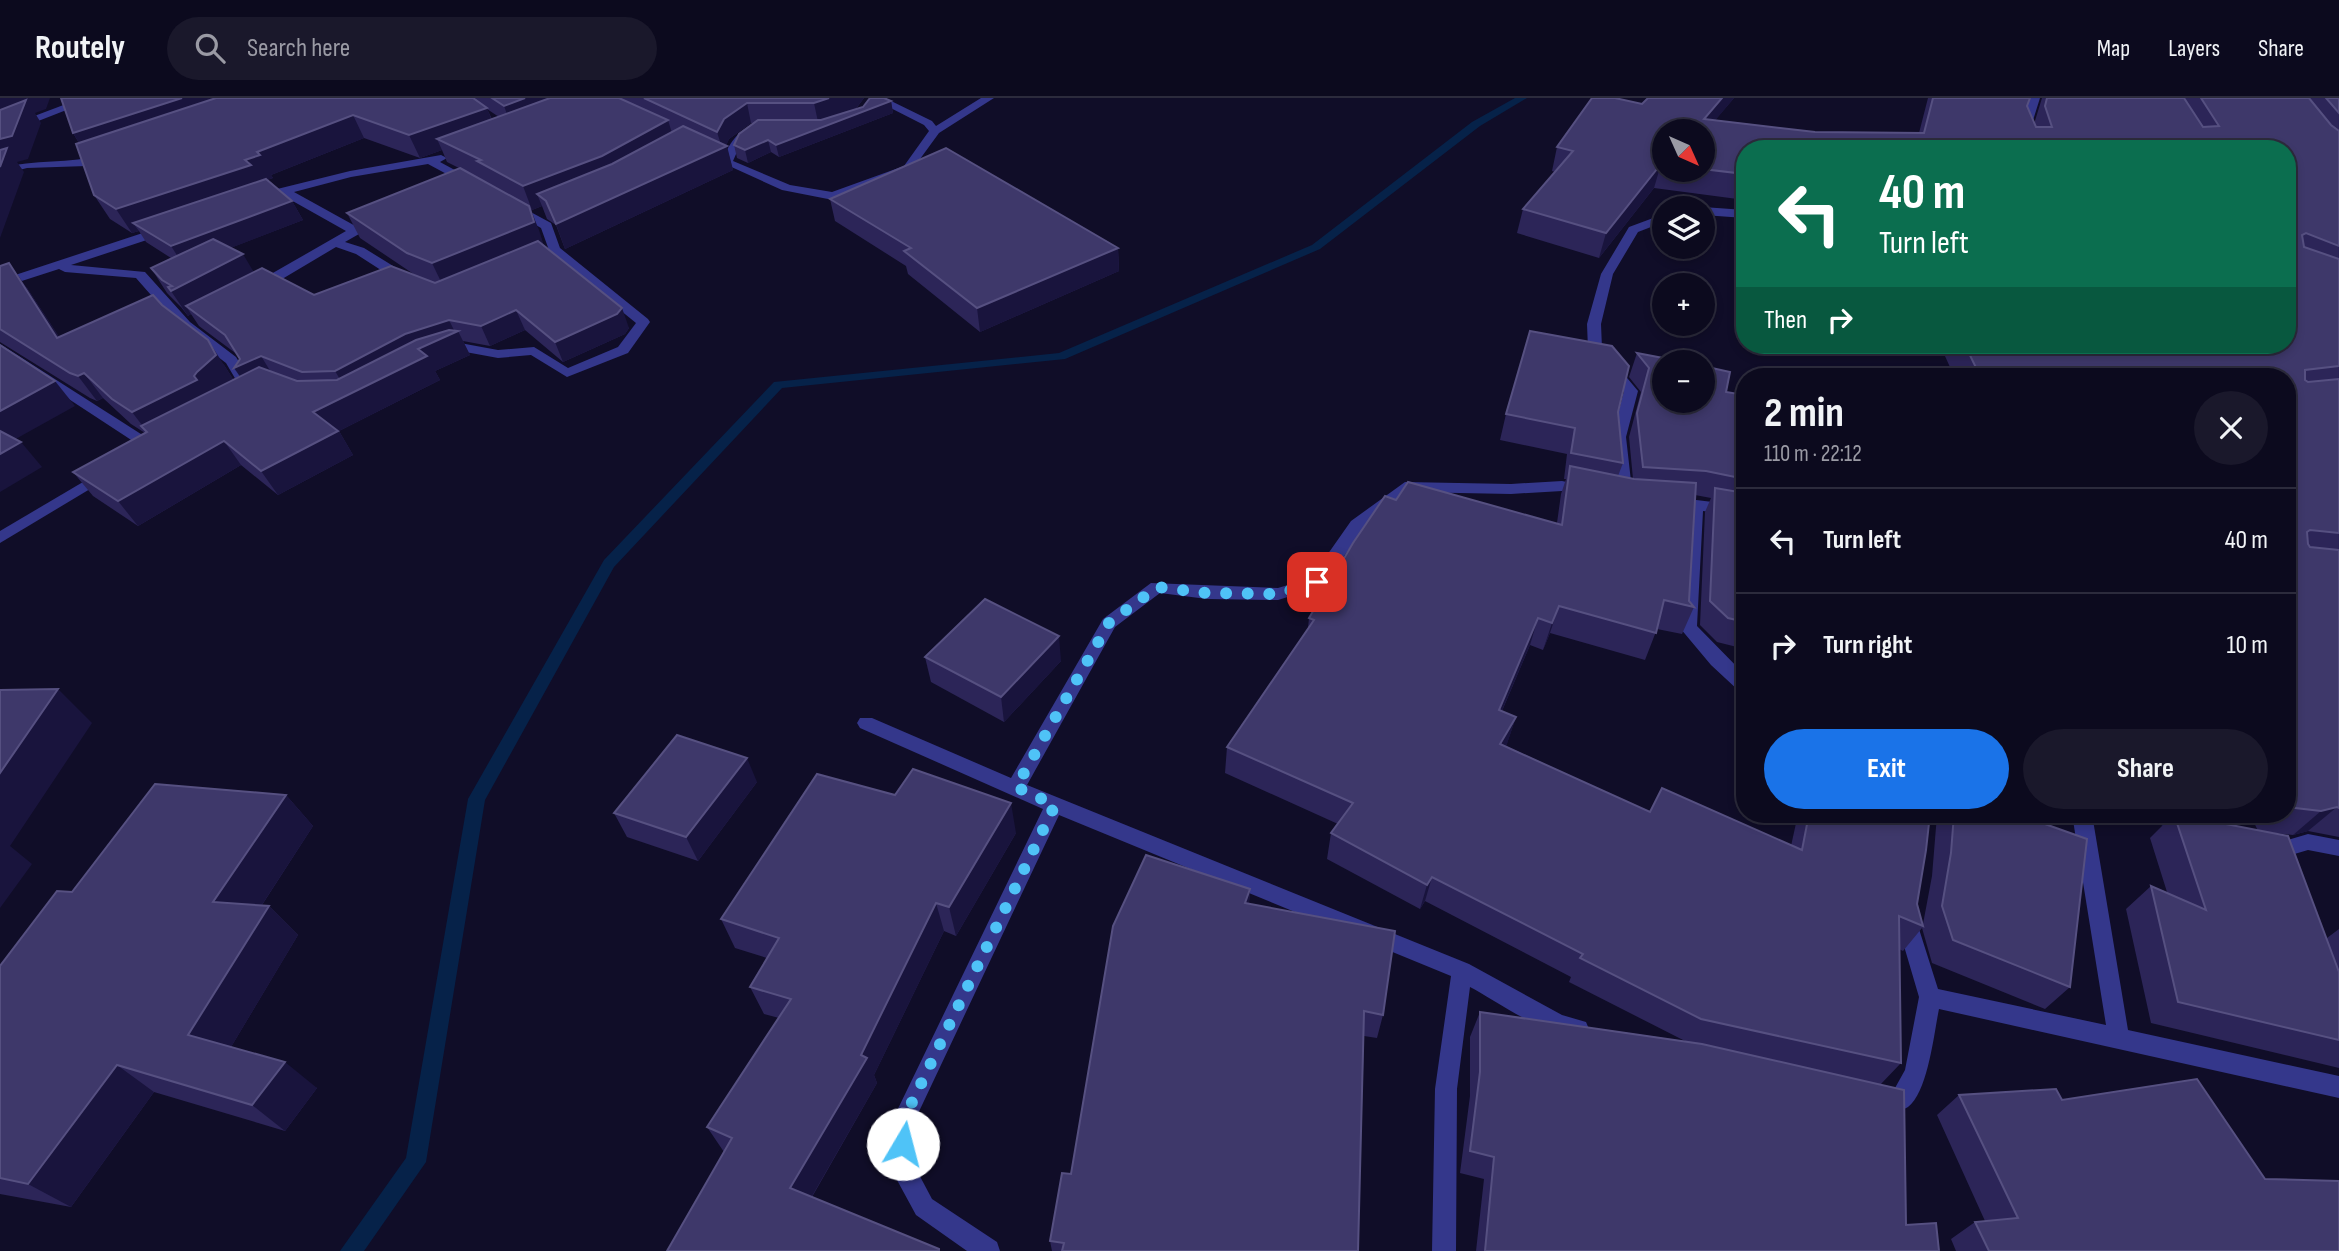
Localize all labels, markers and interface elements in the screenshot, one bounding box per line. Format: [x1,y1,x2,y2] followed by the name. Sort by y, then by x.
[167,17,657,80] search box
[35,28,125,68] text: Routely
[191,29,229,67] icon: search
[247,33,350,64] text: Search here
[2097,34,2130,63] text: Map
[2168,34,2220,63] text: Layers
[2258,34,2304,63] text: Share
[1652,119,1715,182] north arrow
[1652,119,1715,413] map controls
[1879,164,1965,223] text: 40 m
[1764,168,1855,259] icon: left
[1652,196,1715,259] button: layers
[1879,224,1969,263] text: Turn left
[1652,273,1715,336] button: +
[1821,301,1859,339] icon: right
[1764,305,1807,336] text: Then
[1652,350,1715,413] button: −
[1764,388,1844,439] text: 2 min
[2194,391,2268,465] button: close
[1764,440,1862,468] text: 110 m · 22:12
[1764,522,1802,560] icon: left
[1823,525,1901,556] text: Turn left
[2225,525,2268,556] text: 40 m
[1287,552,1347,612] pin
[1298,563,1336,601] icon: arrive
[1764,627,1802,665] icon: right
[1823,630,1912,661] text: Turn right
[2226,630,2268,661] text: 10 m
[1764,729,2009,809] button: Exit
[2023,729,2268,809] button: Share
[866,1107,940,1181] position arrow

